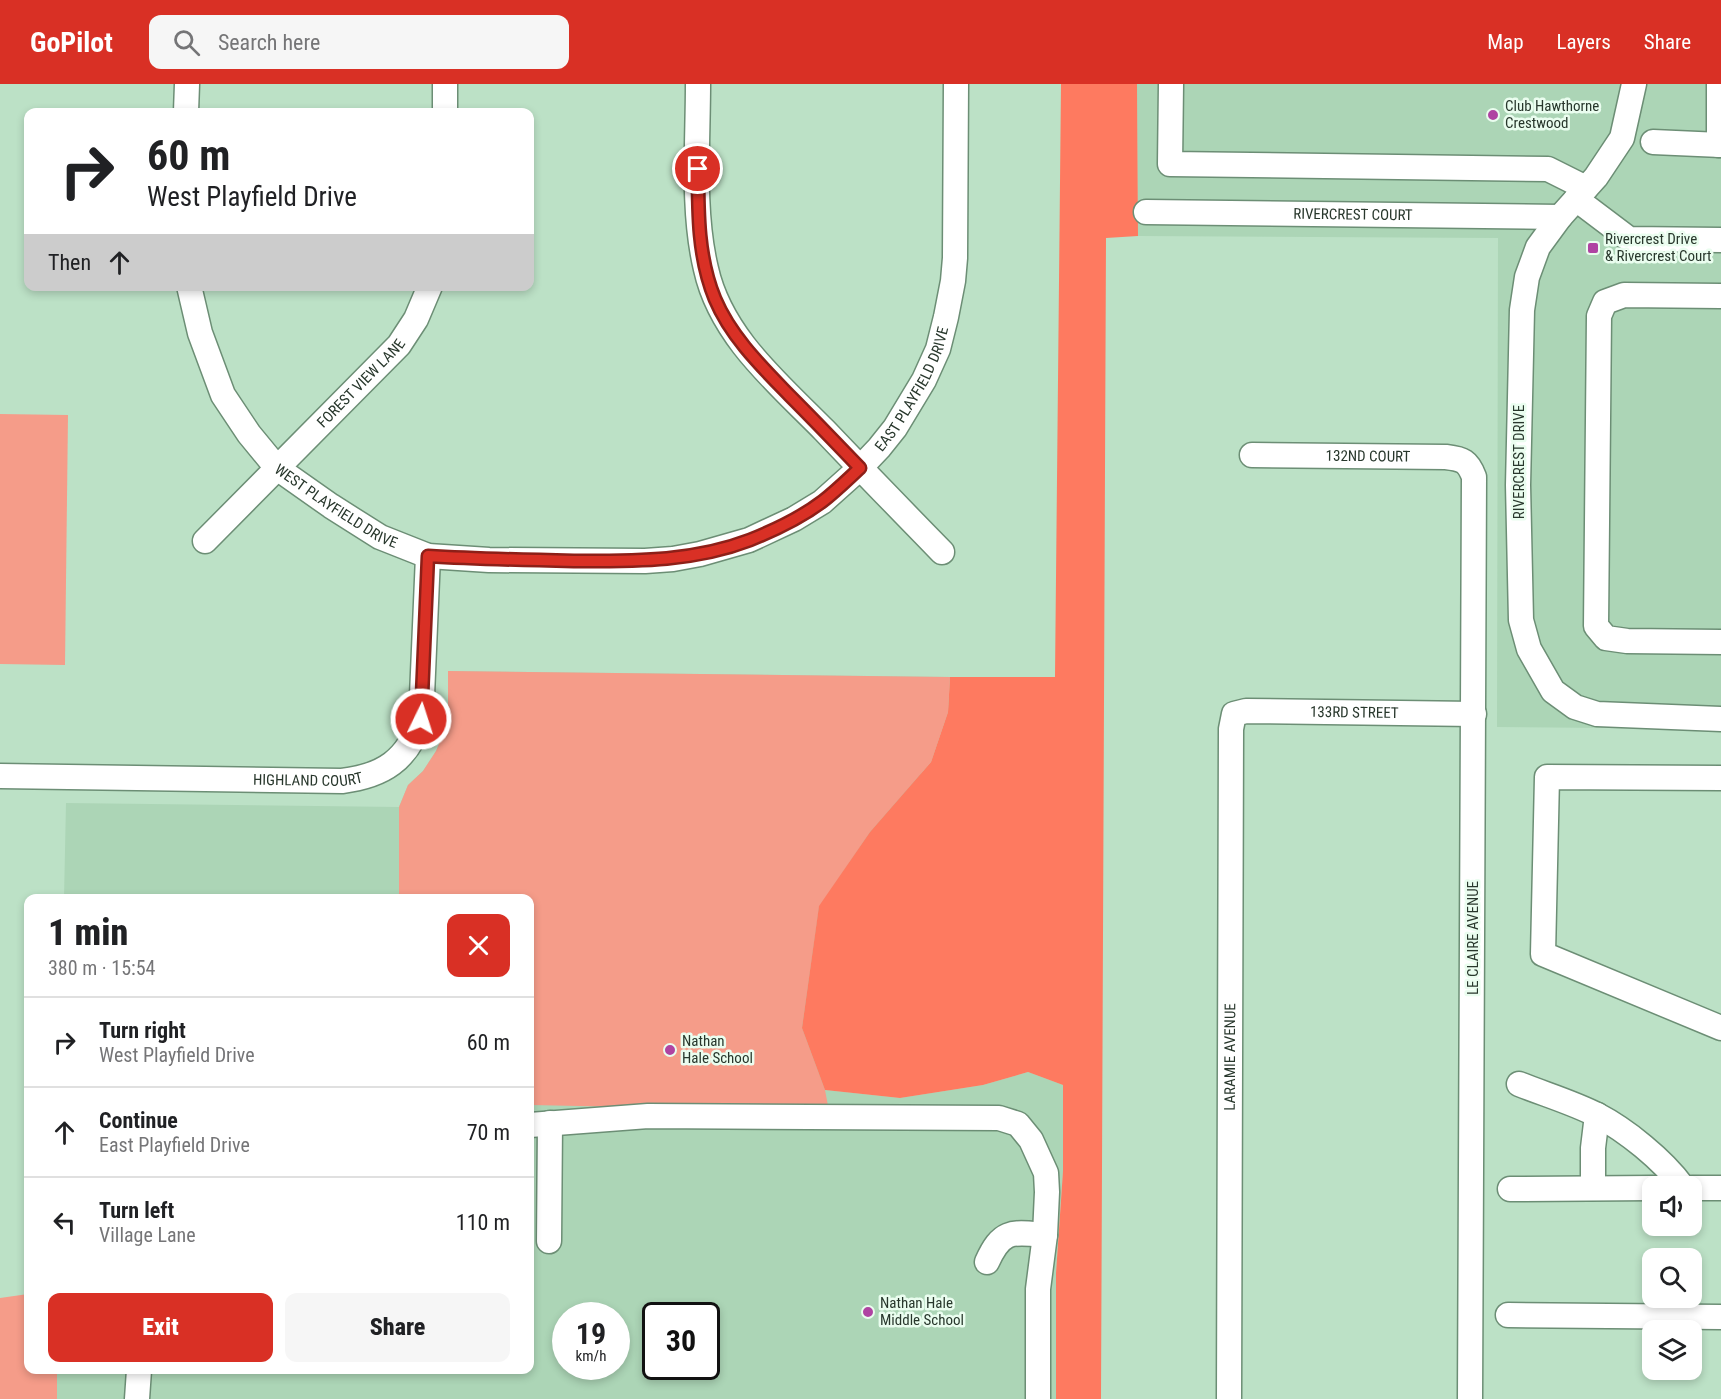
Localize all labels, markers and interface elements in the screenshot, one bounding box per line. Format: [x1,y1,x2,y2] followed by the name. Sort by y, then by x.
[149,15,569,69] search box
[30,26,113,59] text: GoPilot
[170,26,203,59] icon: search
[218,30,320,55] text: Search here
[1487,30,1524,54] text: Map
[1557,30,1611,54] text: Layers
[1644,30,1691,54] text: Share
[1505,97,1599,132] place label: Club Hawthorne Crestwood
[1486,108,1500,122] marker: Club Hawthorne Crestwood
[147,131,230,180] text: 60 m
[48,132,126,210] icon: right
[672,143,723,194] pin
[681,152,714,185] icon: arrive
[147,181,357,213] text: West Playfield Drive
[1293,205,1413,224] street label: RIVERCREST COURT
[1605,230,1712,265] place label: Rivercrest Drive & Rivercrest Court
[1586,241,1600,255] marker: Rivercrest Drive & Rivercrest Court
[103,246,136,279] icon: ahead
[48,250,91,275] text: Then
[871,325,952,455] street label: EAST PLAYFIELD DRIVE
[313,336,409,431] street label: FOREST VIEW LANE
[1510,405,1528,519] street label: RIVERCREST DRIVE
[1326,447,1411,466] street label: 132ND COURT
[271,460,400,552] street label: WEST PLAYFIELD DRIVE
[389,687,453,751] position arrow
[1310,703,1399,722] street label: 133RD STREET
[253,768,365,790] street label: HIGHLAND COURT
[1464,881,1482,995] street label: LE CLAIRE AVENUE
[48,912,128,954] text: 1 min
[447,914,510,977] button: close
[48,956,155,980] text: 380 m · 15:54
[1221,1003,1239,1111] street label: LARAMIE AVENUE
[99,1018,186,1043] text: Turn right
[48,1026,81,1059] icon: right
[467,1030,510,1055] text: 60 m
[682,1032,753,1067] place label: Nathan Hale School
[99,1043,255,1067] text: West Playfield Drive
[663,1043,677,1057] marker: Nathan Hale School
[99,1108,178,1133] text: Continue
[48,1116,81,1149] icon: ahead
[467,1120,510,1145] text: 70 m
[99,1133,250,1157] text: East Playfield Drive
[1642,1176,1702,1380] map controls
[1642,1176,1702,1236] button: sound
[99,1198,174,1223] text: Turn left
[48,1206,81,1239] icon: left
[456,1210,510,1235] text: 110 m
[99,1223,196,1247] text: Village Lane
[1642,1248,1702,1308] button: search
[48,1293,273,1362] button: Exit
[285,1293,510,1362] button: Share
[880,1294,964,1329] place label: Nathan Hale Middle School
[642,1302,720,1380] speed limit sign: 30
[861,1305,875,1319] marker: Nathan Hale Middle School
[576,1316,606,1351] text: 19
[1642,1320,1702,1380] button: layers
[576,1347,606,1365] text: km/h

